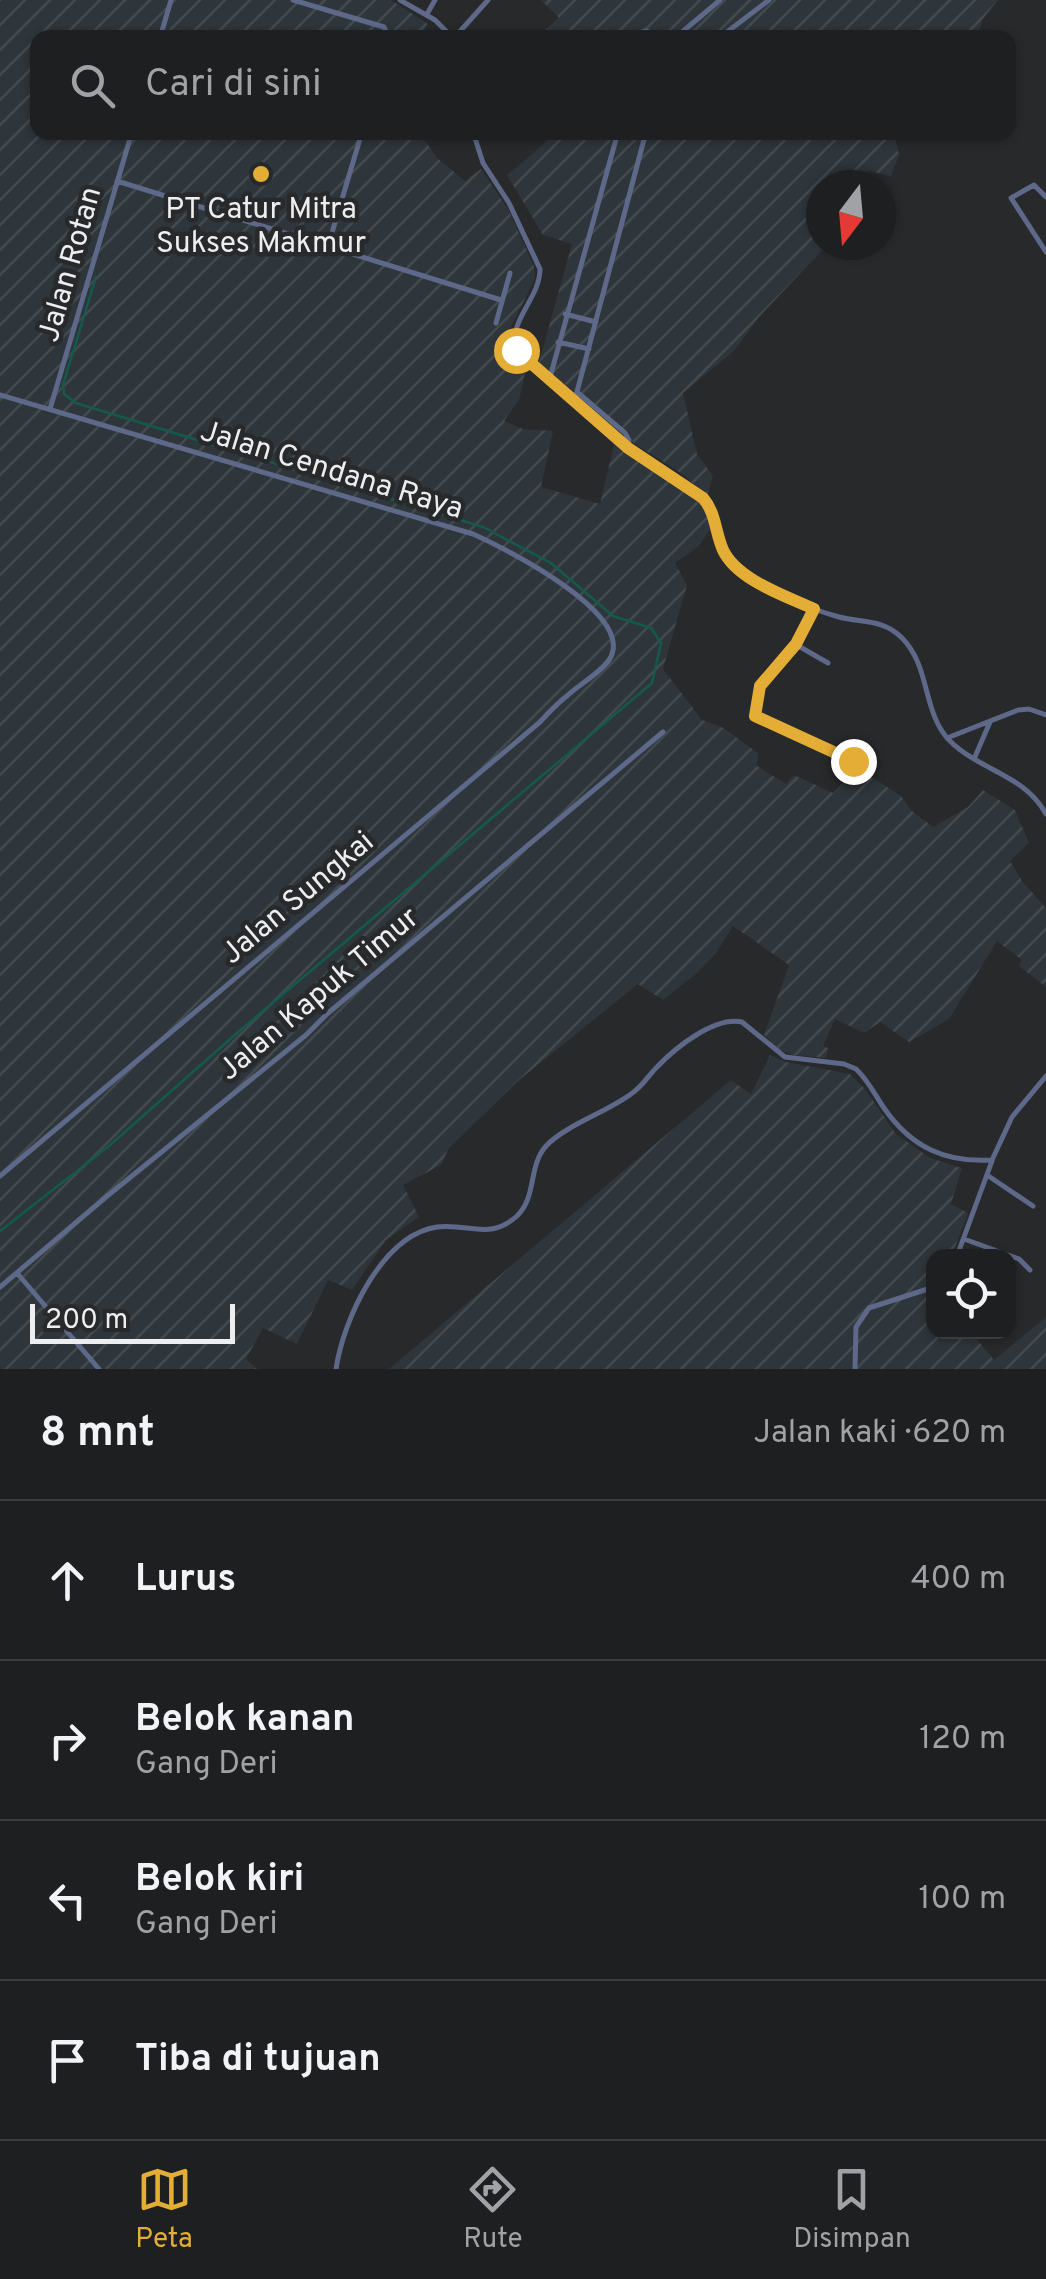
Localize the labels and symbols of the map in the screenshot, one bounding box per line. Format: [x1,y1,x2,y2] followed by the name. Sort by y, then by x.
[250,163,272,185] marker: PT Catur Mitra Sukses Makmur
[806,170,896,260] north arrow
[32,183,111,347] street label: Jalan Rotan
[156,192,366,263] place label: PT Catur Mitra Sukses Makmur
[494,328,540,374] route start
[195,414,467,529] street label: Jalan Cendana Raya
[831,739,877,785] route end
[215,824,383,974] street label: Jalan Sungkai
[212,900,428,1090] street label: Jalan Kapuk Timur
[30,1299,235,1344] scale bar

